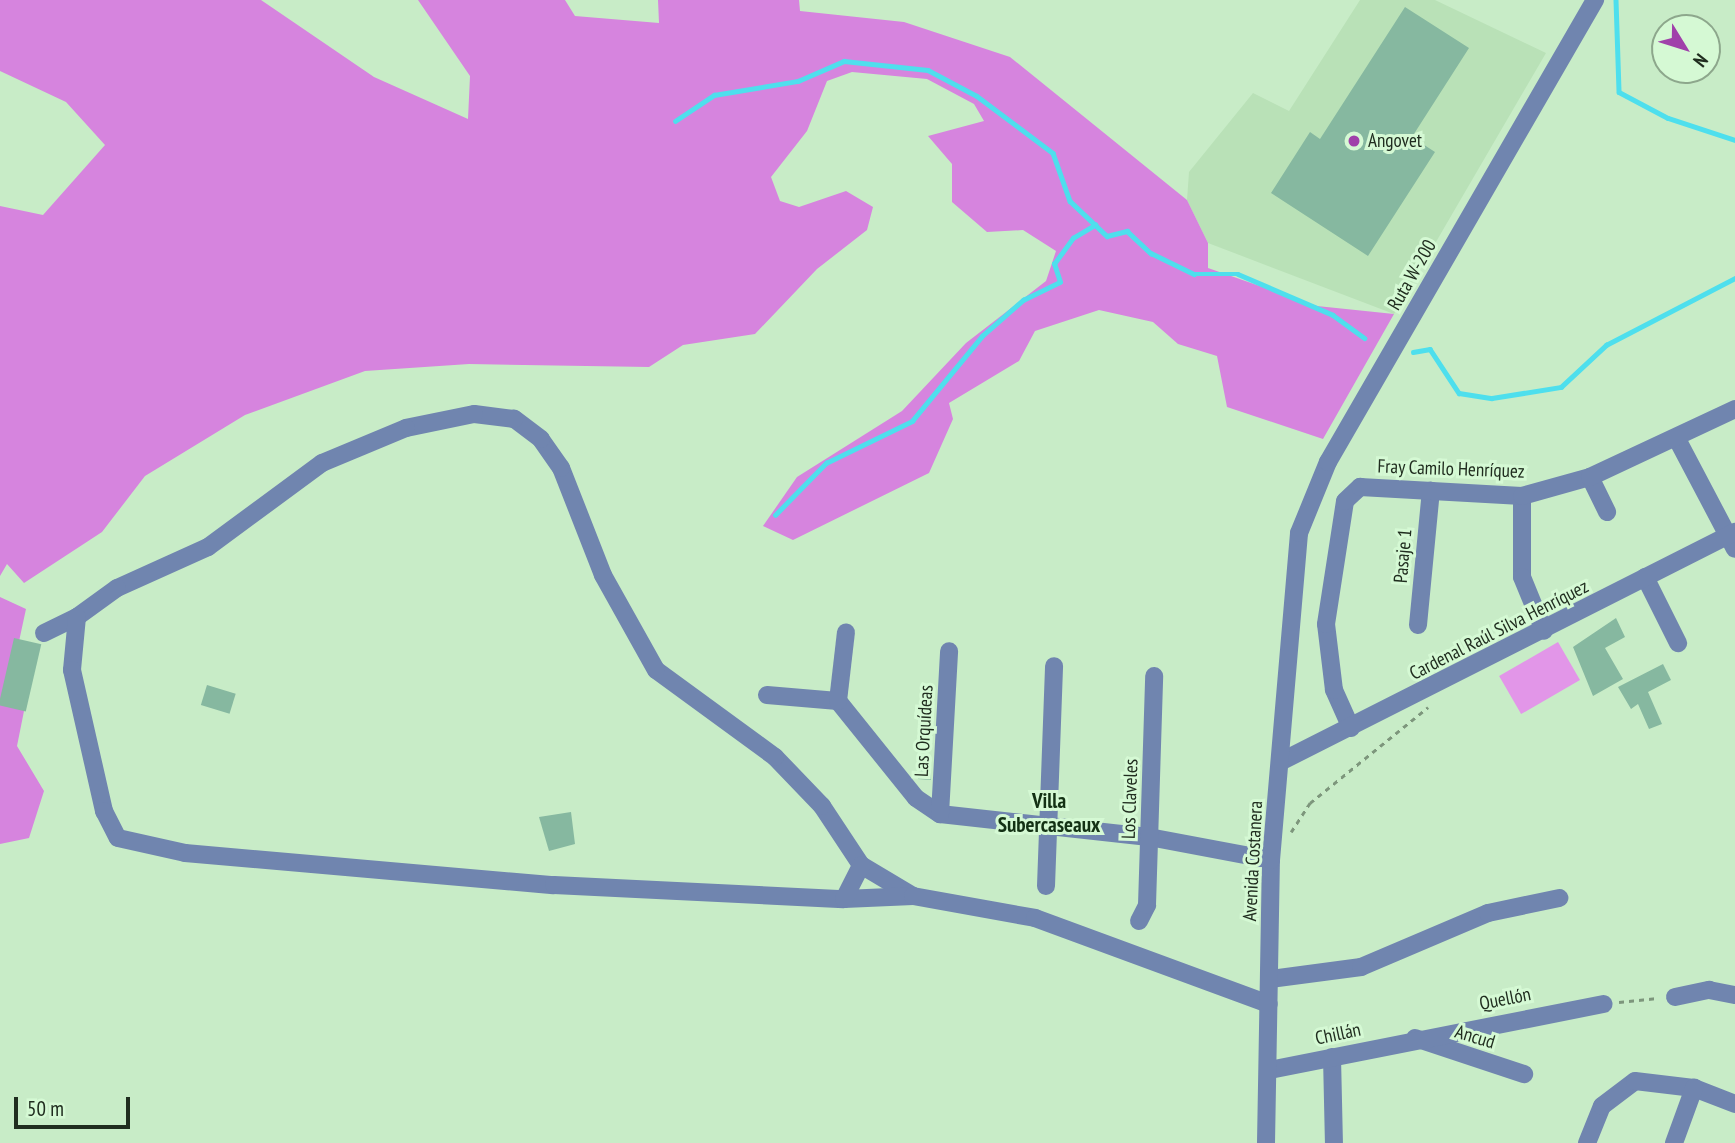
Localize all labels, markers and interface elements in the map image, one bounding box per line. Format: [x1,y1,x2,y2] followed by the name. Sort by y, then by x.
[1651,14,1721,84] north arrow
[1688,49,1714,72] text: N
[1368,130,1422,152] place label: Angovet
[1346,133,1362,149] marker: Angovet
[1383,236,1441,314] street label: Ruta W-200
[1377,455,1525,483] street label: Fray Camilo Henríquez
[1389,528,1417,584] street label: Pasaje 1
[1406,575,1592,685] street label: Cardenal Raúl Silva Henríquez
[910,684,938,778] street label: Las Orquídeas
[1117,758,1143,840] street label: Los Claveles
[998,788,1100,838] district label: Villa Subercaseaux
[1238,800,1268,922] street label: Avenida Costanera
[1477,983,1533,1015] street label: Quellón
[1313,1018,1363,1050] street label: Chillán
[1452,1020,1498,1054] street label: Ancud
[18,1084,133,1128] scale bar
[27,1095,64,1122] text: 50 m

